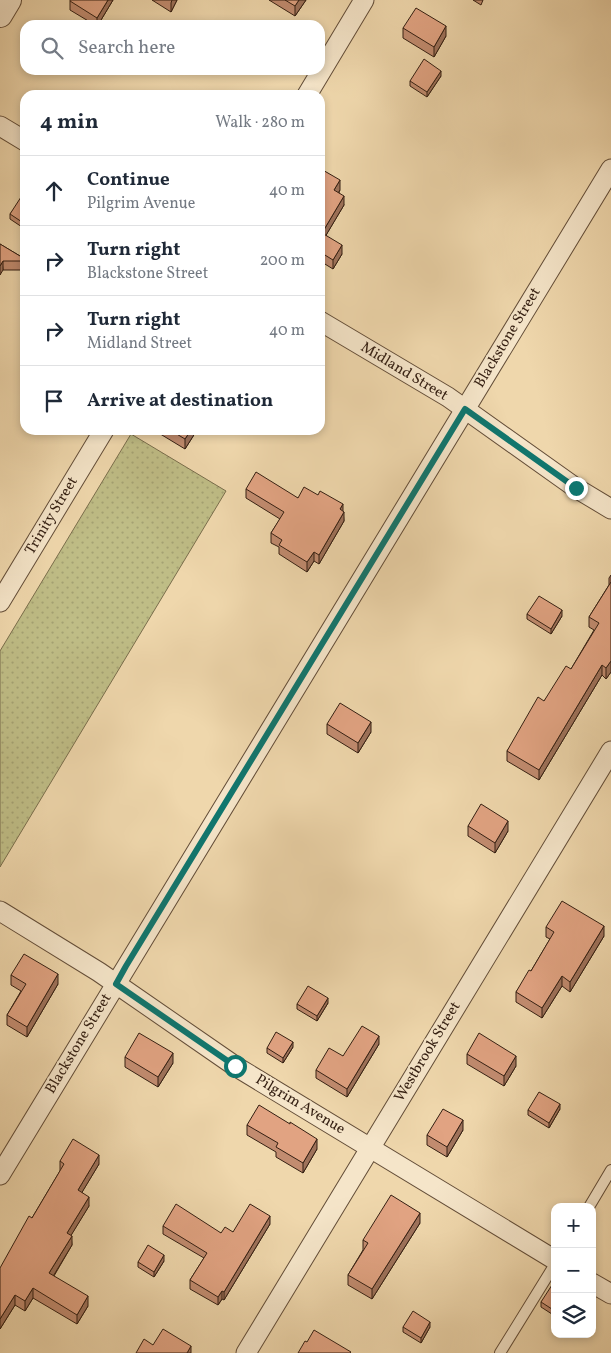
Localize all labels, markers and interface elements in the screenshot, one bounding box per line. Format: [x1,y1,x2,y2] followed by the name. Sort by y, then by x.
[20,20,325,75] search box
[38,34,66,62] icon: search
[78,35,175,61] text: Search here
[40,108,99,137] text: 4 min
[215,112,305,134] text: Walk · 280 m
[87,167,170,193] text: Continue
[40,177,68,205] icon: ahead
[269,180,305,202] text: 40 m
[87,193,195,215] text: Pilgrim Avenue
[87,237,180,263] text: Turn right
[40,247,68,275] icon: right
[260,250,305,272] text: 200 m
[87,263,208,285] text: Blackstone Street
[470,284,546,392] street label: Blackstone Street
[87,307,180,333] text: Turn right
[40,317,68,345] icon: right
[269,320,305,342] text: 40 m
[87,333,192,355] text: Midland Street
[356,338,452,406] street label: Midland Street
[40,387,68,415] icon: arrive
[87,388,273,414] text: Arrive at destination
[20,473,84,559] street label: Trinity Street
[565,477,588,500] route end
[41,990,117,1098] street label: Blackstone Street
[390,998,466,1106] street label: Westbrook Street
[224,1055,247,1078] route start
[251,1070,349,1140] street label: Pilgrim Avenue
[551,1203,596,1338] map controls
[551,1203,596,1248] button: +
[551,1248,596,1293] button: −
[551,1293,596,1338] button: layers

